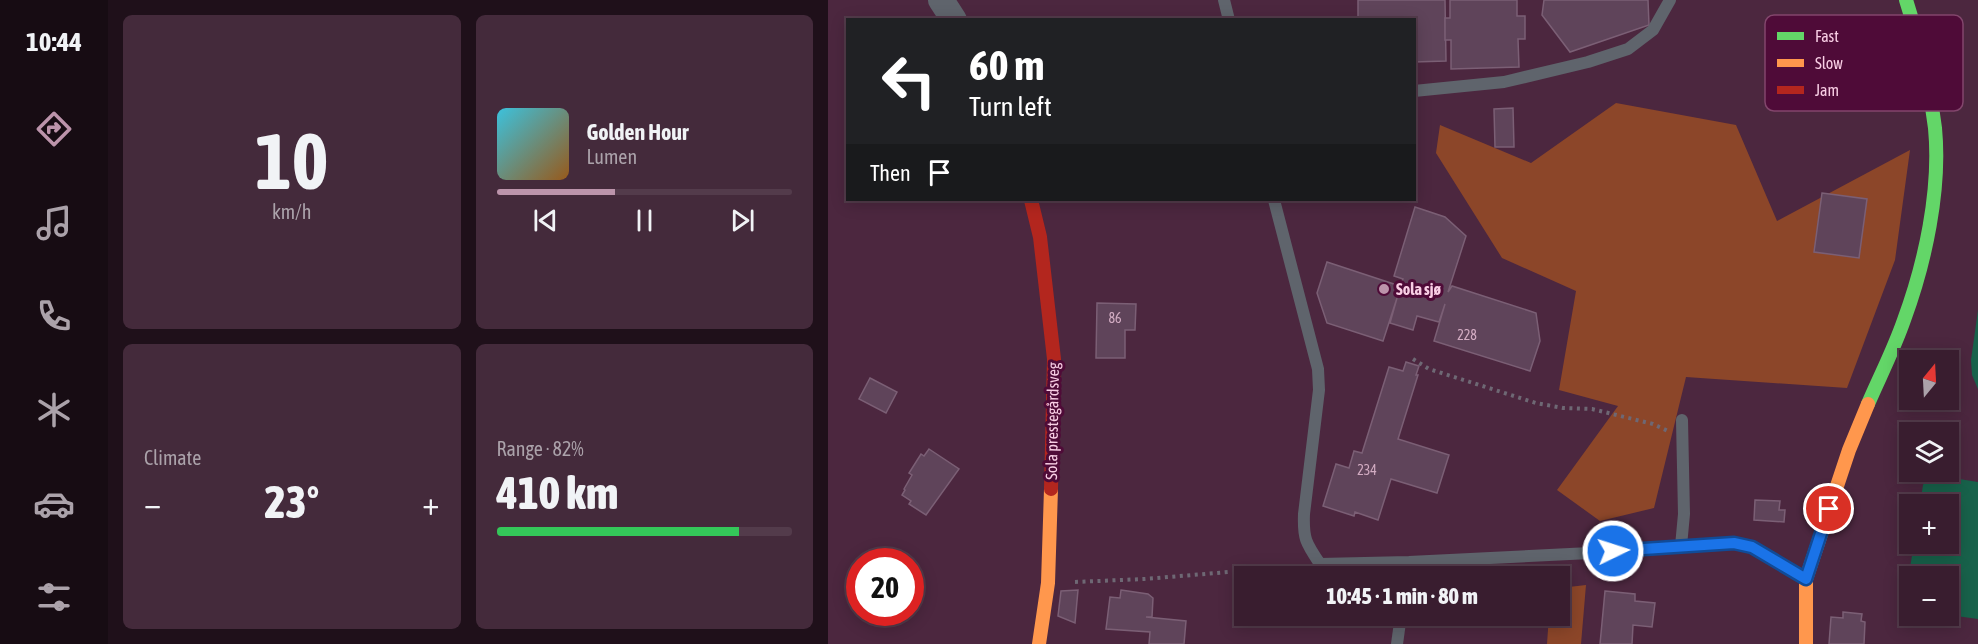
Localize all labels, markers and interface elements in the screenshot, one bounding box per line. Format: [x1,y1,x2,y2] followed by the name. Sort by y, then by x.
[1765,15,1963,111] legend
[26,26,82,57] text: 10:44
[1815,27,1839,45] text: Fast
[969,41,1044,89] text: 60 m
[870,42,948,120] icon: left
[1815,54,1843,72] text: Slow
[1815,81,1839,99] text: Jam
[969,91,1052,122] text: Turn left
[33,108,75,150] icon: directions
[255,116,328,206] text: 10
[587,119,688,145] text: Golden Hour
[587,145,637,168] text: Lumen
[923,156,956,189] icon: arrive
[870,160,911,186] text: Then
[272,200,312,223] text: km/h
[33,202,75,244] icon: music
[529,204,562,237] icon: previous
[628,204,661,237] icon: pause
[726,204,759,237] icon: next
[1396,280,1441,298] place label: Sola sjø
[1377,282,1391,296] marker: Sola sjø
[33,295,75,337] icon: phone
[1108,310,1122,326] house number: 86
[1457,327,1477,343] house number: 228
[1899,350,1959,410] north arrow
[1899,350,1959,626] map controls
[1042,362,1063,480] street label: Sola prestegårdsveg
[33,389,75,431] icon: climate
[1899,422,1959,482] button: layers
[497,437,584,460] text: Range · 82%
[144,446,201,469] text: Climate
[1357,462,1377,478] house number: 234
[497,467,618,519] text: 410 km
[264,476,319,528] text: 23°
[33,483,75,525] icon: car
[1803,483,1854,534] pin
[144,484,161,522] text: −
[422,484,439,522] text: +
[1812,492,1845,525] icon: arrive
[1899,494,1959,554] button: +
[1581,519,1645,583] position arrow
[846,548,924,626] speed limit sign: 20
[1899,566,1959,626] button: −
[33,576,75,618] icon: filters
[1326,583,1478,609] text: 10:45 · 1 min · 80 m

